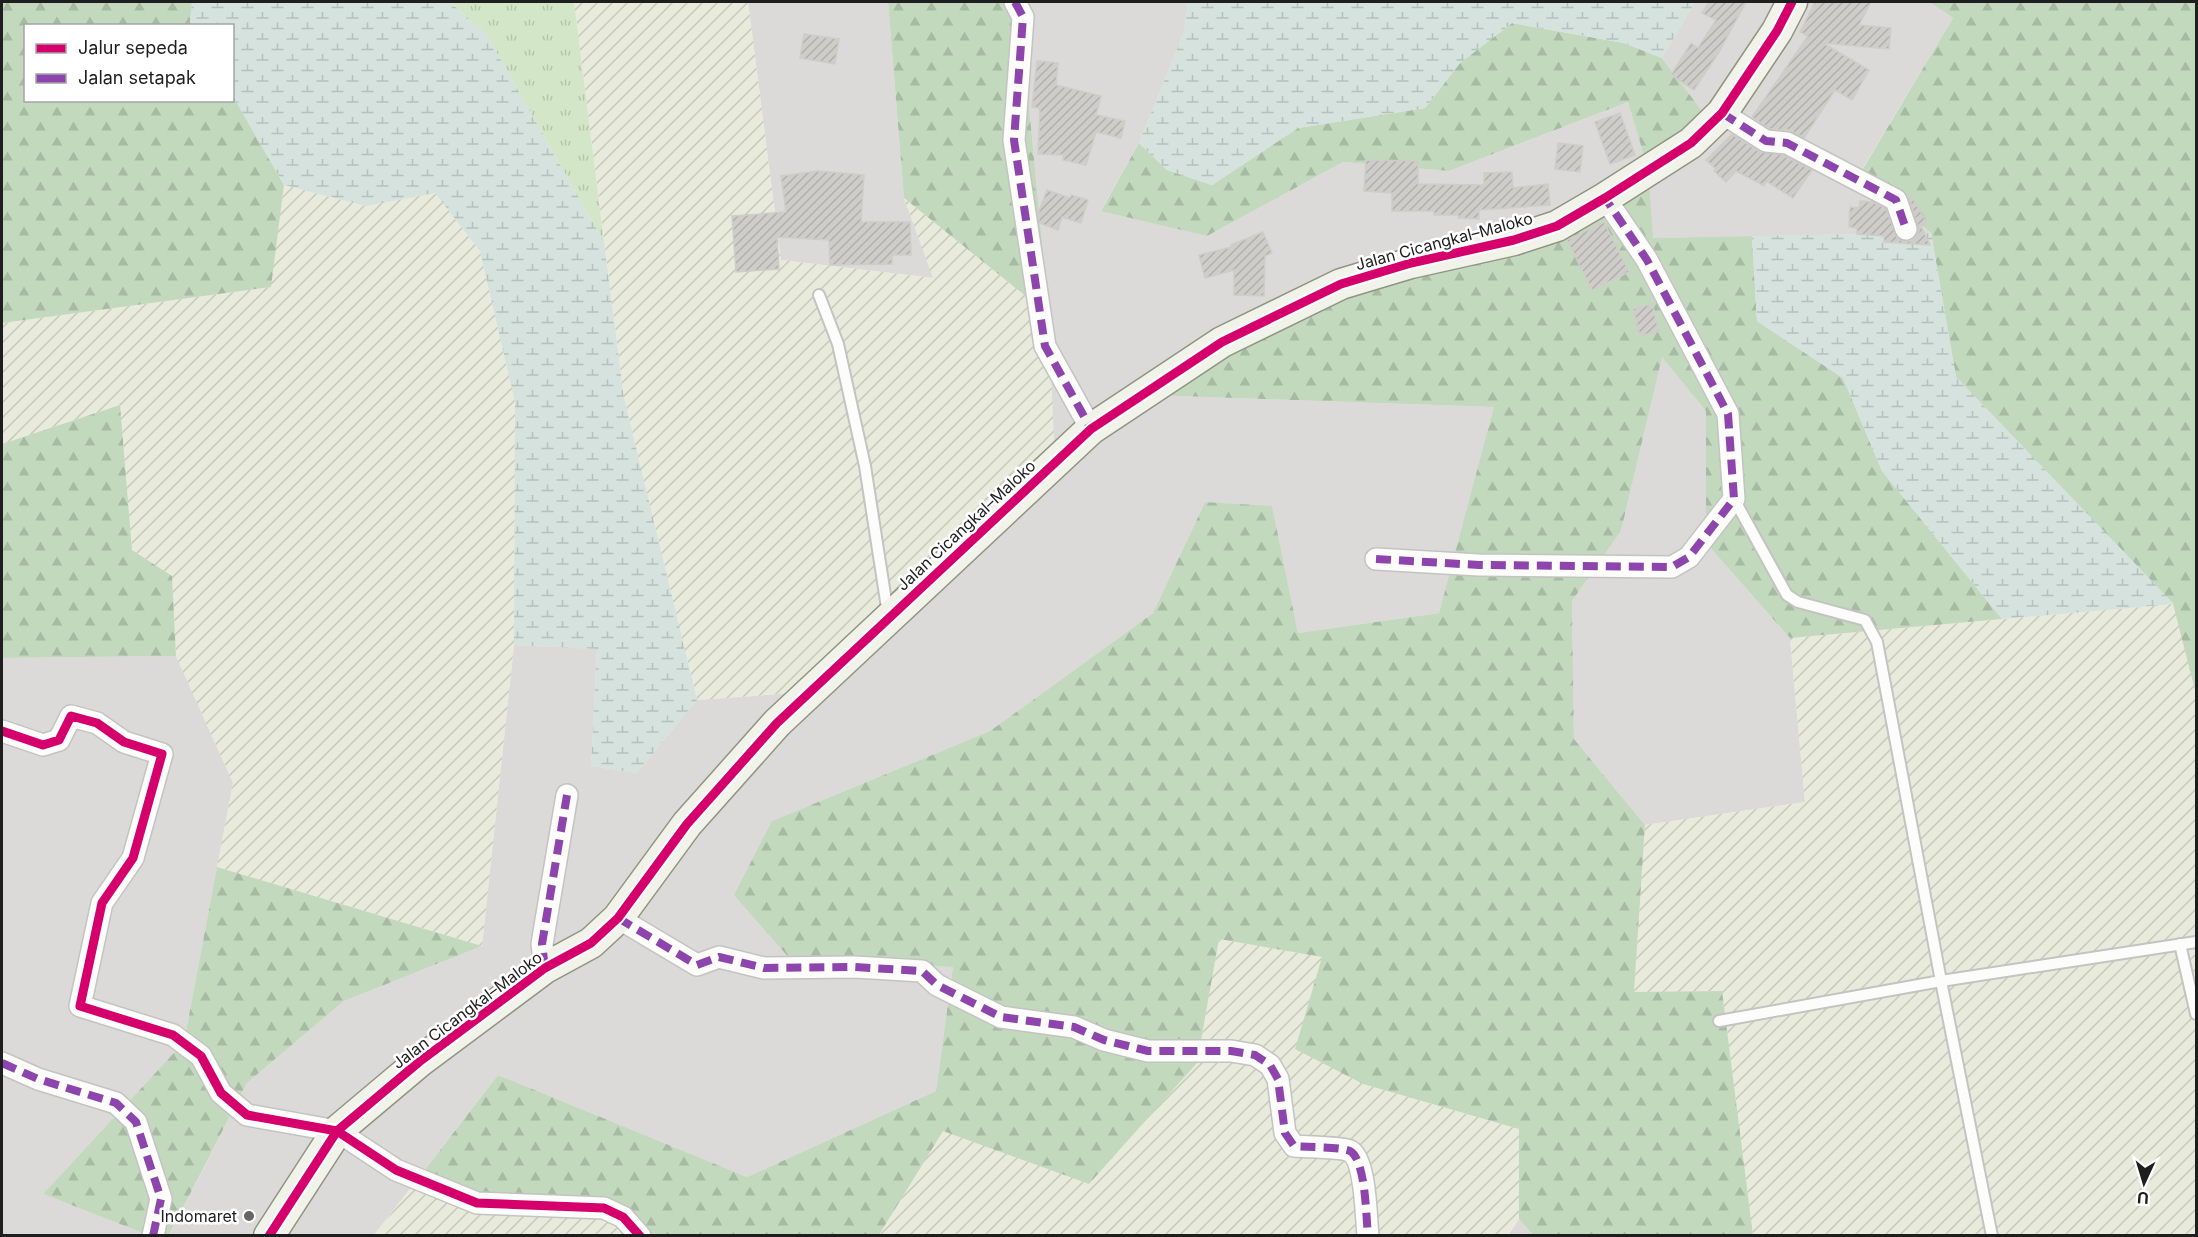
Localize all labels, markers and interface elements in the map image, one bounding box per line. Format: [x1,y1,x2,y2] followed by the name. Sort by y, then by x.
[24,24,234,102] legend
[78,37,188,58] text: Jalur sepeda
[78,67,196,88] text: Jalan setapak
[1353,208,1535,274] street label: Jalan Cicangkal–Maloko
[892,455,1040,595] street label: Jalan Cicangkal–Maloko
[388,947,546,1073] street label: Jalan Cicangkal–Maloko
[2114,1153,2174,1213] north arrow
[2136,1188,2149,1208] text: U
[161,1206,237,1226] place label: Indomaret
[242,1209,256,1223] marker: Indomaret

